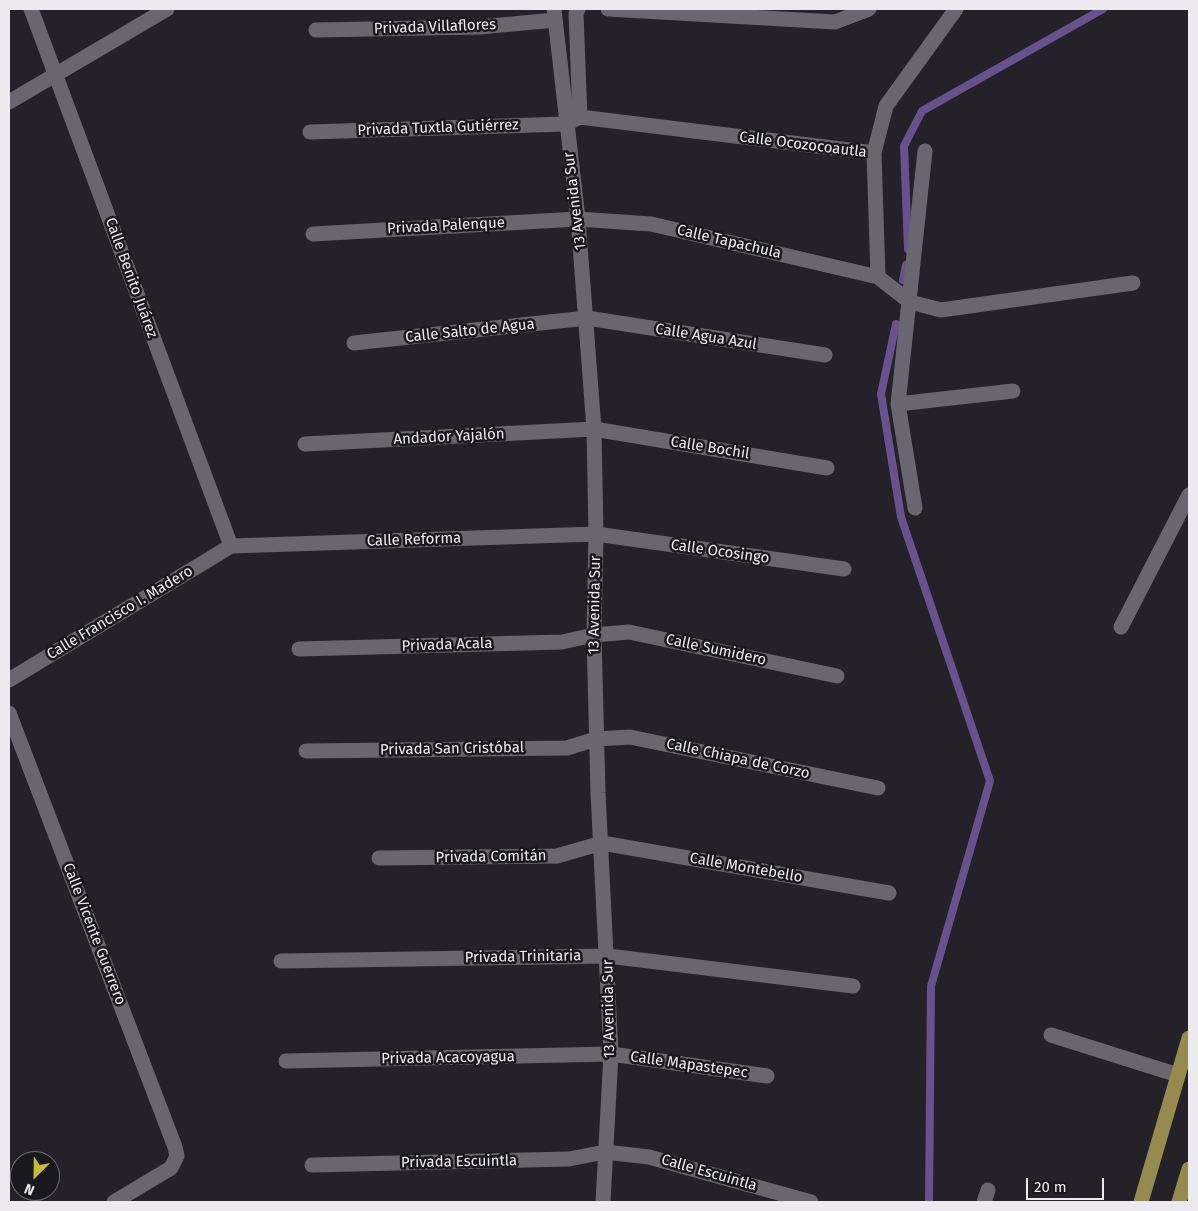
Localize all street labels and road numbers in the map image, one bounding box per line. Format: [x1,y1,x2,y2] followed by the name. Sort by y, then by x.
[374,16,496,38] street label: Privada Villaflores
[357,116,519,140] street label: Privada Tuxtla Gutiérrez
[738,128,868,162] street label: Calle Ocozocoautla
[560,151,590,251] street label: 13 Avenida Sur
[387,214,505,238] street label: Privada Palenque
[101,215,161,341] street label: Calle Benito Juárez
[675,221,783,263] street label: Calle Tapachula
[404,315,536,347] street label: Calle Salto de Agua
[654,320,758,354] street label: Calle Agua Azul
[393,425,505,449] street label: Andador Yajalón
[669,433,751,463] street label: Calle Bochil
[366,529,462,551] street label: Calle Reforma
[669,536,771,568] street label: Calle Ocosingo
[585,555,605,655] street label: 13 Avenida Sur
[44,562,196,664] street label: Calle Francisco I. Madero
[664,631,768,669] street label: Calle Sumidero
[401,634,493,656] street label: Privada Acala
[665,735,811,783] street label: Calle Chiapa de Corzo
[380,739,524,759] street label: Privada San Cristóbal
[435,847,547,867] street label: Privada Comitán
[688,849,804,887] street label: Calle Montebello
[59,860,129,1008] street label: Calle Vicente Guerrero
[464,947,582,967] street label: Privada Trinitaria
[599,959,619,1059] street label: 13 Avenida Sur
[381,1048,515,1068] street label: Privada Acacoyagua
[629,1048,749,1082] street label: Calle Mapastepec
[659,1151,759,1195] street label: Calle Escuintla
[401,1152,517,1172] street label: Privada Escuintla

